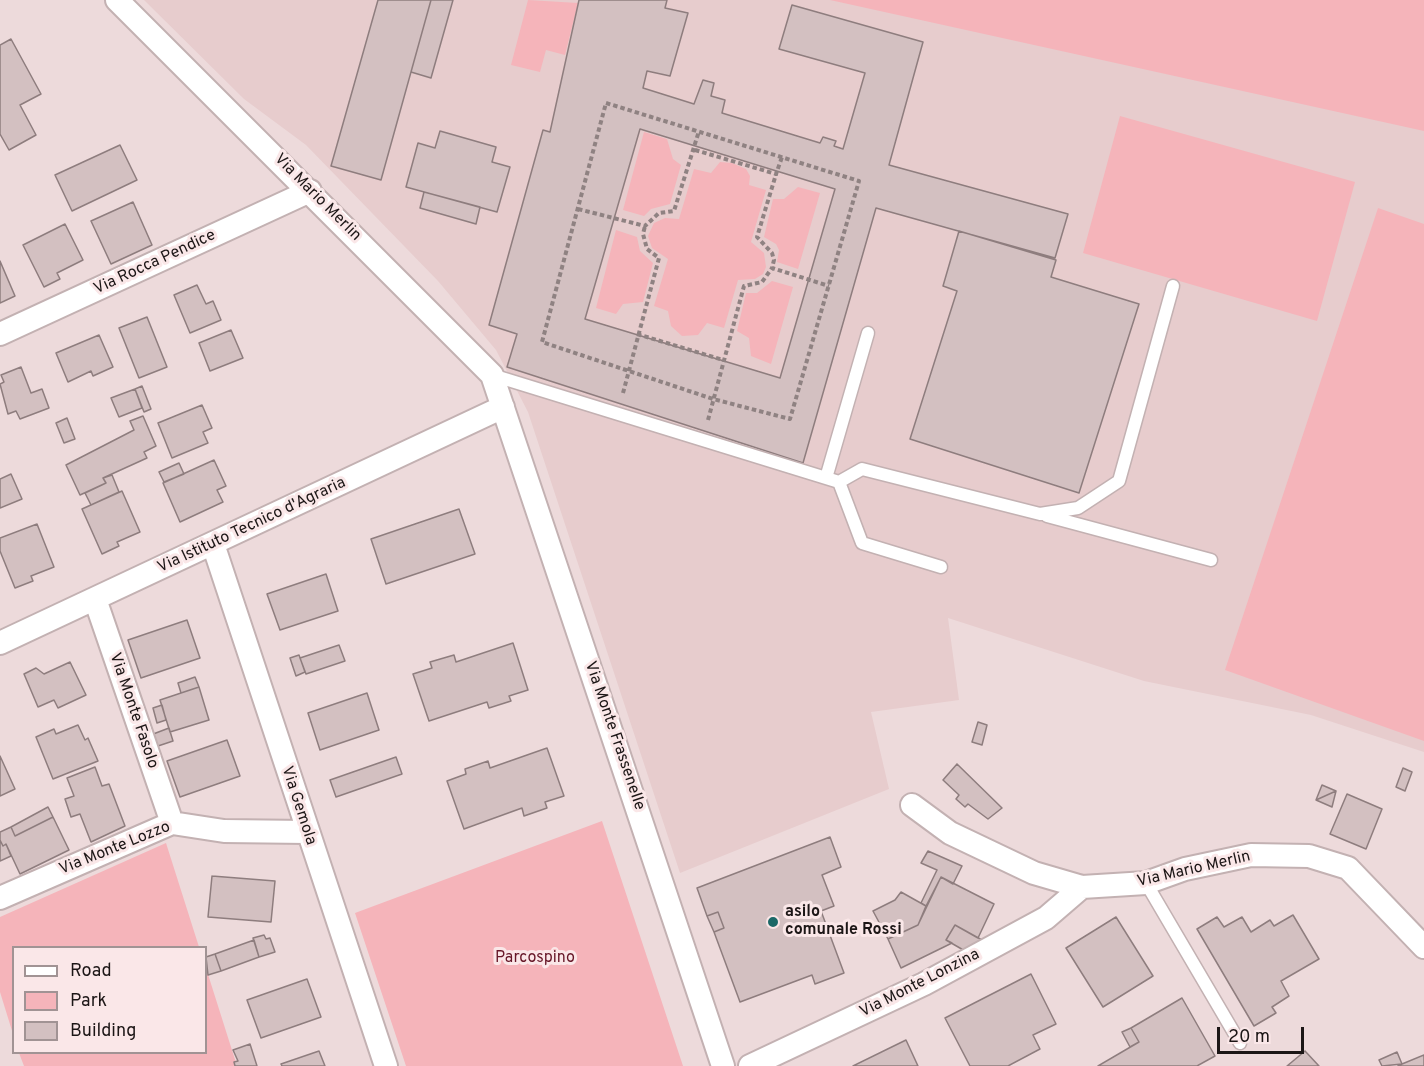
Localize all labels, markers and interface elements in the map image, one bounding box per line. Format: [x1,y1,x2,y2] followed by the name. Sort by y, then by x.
[269,150,365,246] street label: Via Mario Merlin
[91,226,219,300] street label: Via Rocca Pendice
[155,474,349,578] street label: Via Istituto Tecnico d'Agraria
[104,651,162,771] street label: Via Monte Fasolo
[580,659,648,813] street label: Via Monte Frassenelle
[276,764,320,848] street label: Via Gemola
[57,818,173,880] street label: Via Monte Lozzo
[1135,848,1253,892] street label: Via Mario Merlin
[785,903,902,941] place label: asilo comunale Rossi
[766,915,780,929] marker: asilo comunale Rossi
[12,946,207,1054] legend
[857,946,983,1022] street label: Via Monte Lonzina
[495,949,575,969] park label: Parcospino
[70,960,112,983] text: Road
[70,990,107,1013] text: Park
[1220,1015,1307,1053] scale bar
[70,1020,136,1043] text: Building
[1228,1026,1270,1049] text: 20 m

